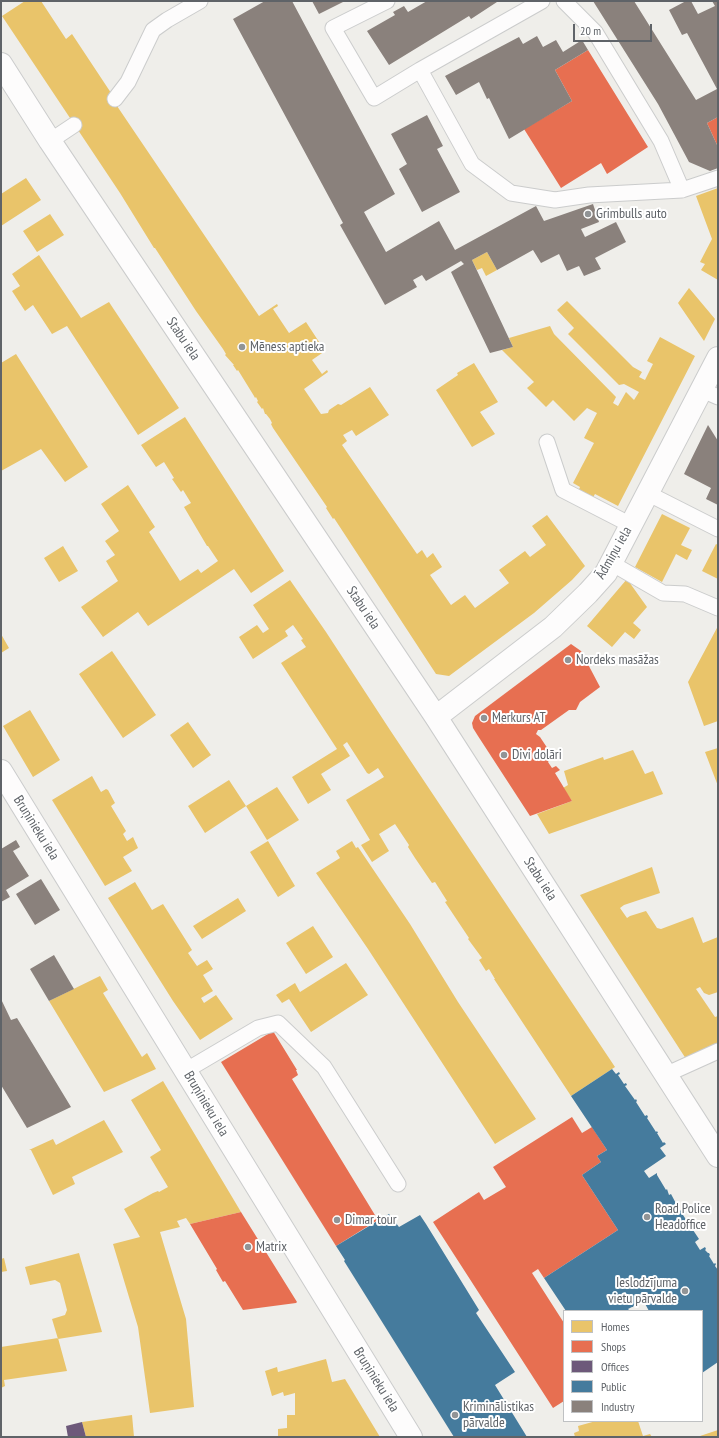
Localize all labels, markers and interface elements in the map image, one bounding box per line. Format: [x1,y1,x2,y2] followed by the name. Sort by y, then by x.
[575,16,654,42] scale bar
[580,23,601,38] text: 20 m
[596,206,667,222] place label: Grimbulls auto
[583,209,593,219] marker: Grimbulls auto
[163,314,203,364] street label: Stabu iela
[250,339,324,355] place label: Mēness aptieka
[237,342,247,352] marker: Mēness aptieka
[592,524,636,582] street label: Ādmiņu iela
[343,583,383,633] street label: Stabu iela
[576,652,659,668] place label: Nordeks masāžas
[563,655,573,665] marker: Nordeks masāžas
[492,710,546,726] place label: Merkurs AT
[479,713,489,723] marker: Merkurs AT
[512,747,562,763] place label: Divi dolāri
[499,750,509,760] marker: Divi dolāri
[10,793,62,863] street label: Bruņinieku iela
[520,854,560,904] street label: Stabu iela
[180,1068,232,1140] street label: Bruņinieku iela
[655,1201,711,1234] place label: Road Police Headoffice
[345,1212,397,1228] place label: Dimar tour
[642,1212,652,1222] marker: Road Police Headoffice
[332,1215,342,1225] marker: Dimar tour
[256,1239,287,1255] place label: Matrix
[243,1242,253,1252] marker: Matrix
[608,1275,677,1308] place label: Ieslodzījuma vietu pārvalde
[680,1286,690,1296] marker: Ieslodzījuma vietu pārvalde
[563,1310,703,1422] legend
[601,1319,629,1334] text: Homes
[601,1339,626,1354] text: Shops
[350,1345,402,1415] street label: Bruņinieku iela
[601,1359,629,1374] text: Offices
[601,1379,626,1394] text: Public
[463,1399,534,1432] place label: Kriminālistikas pārvalde
[601,1399,635,1414] text: Industry
[450,1410,460,1420] marker: Kriminālistikas pārvalde

